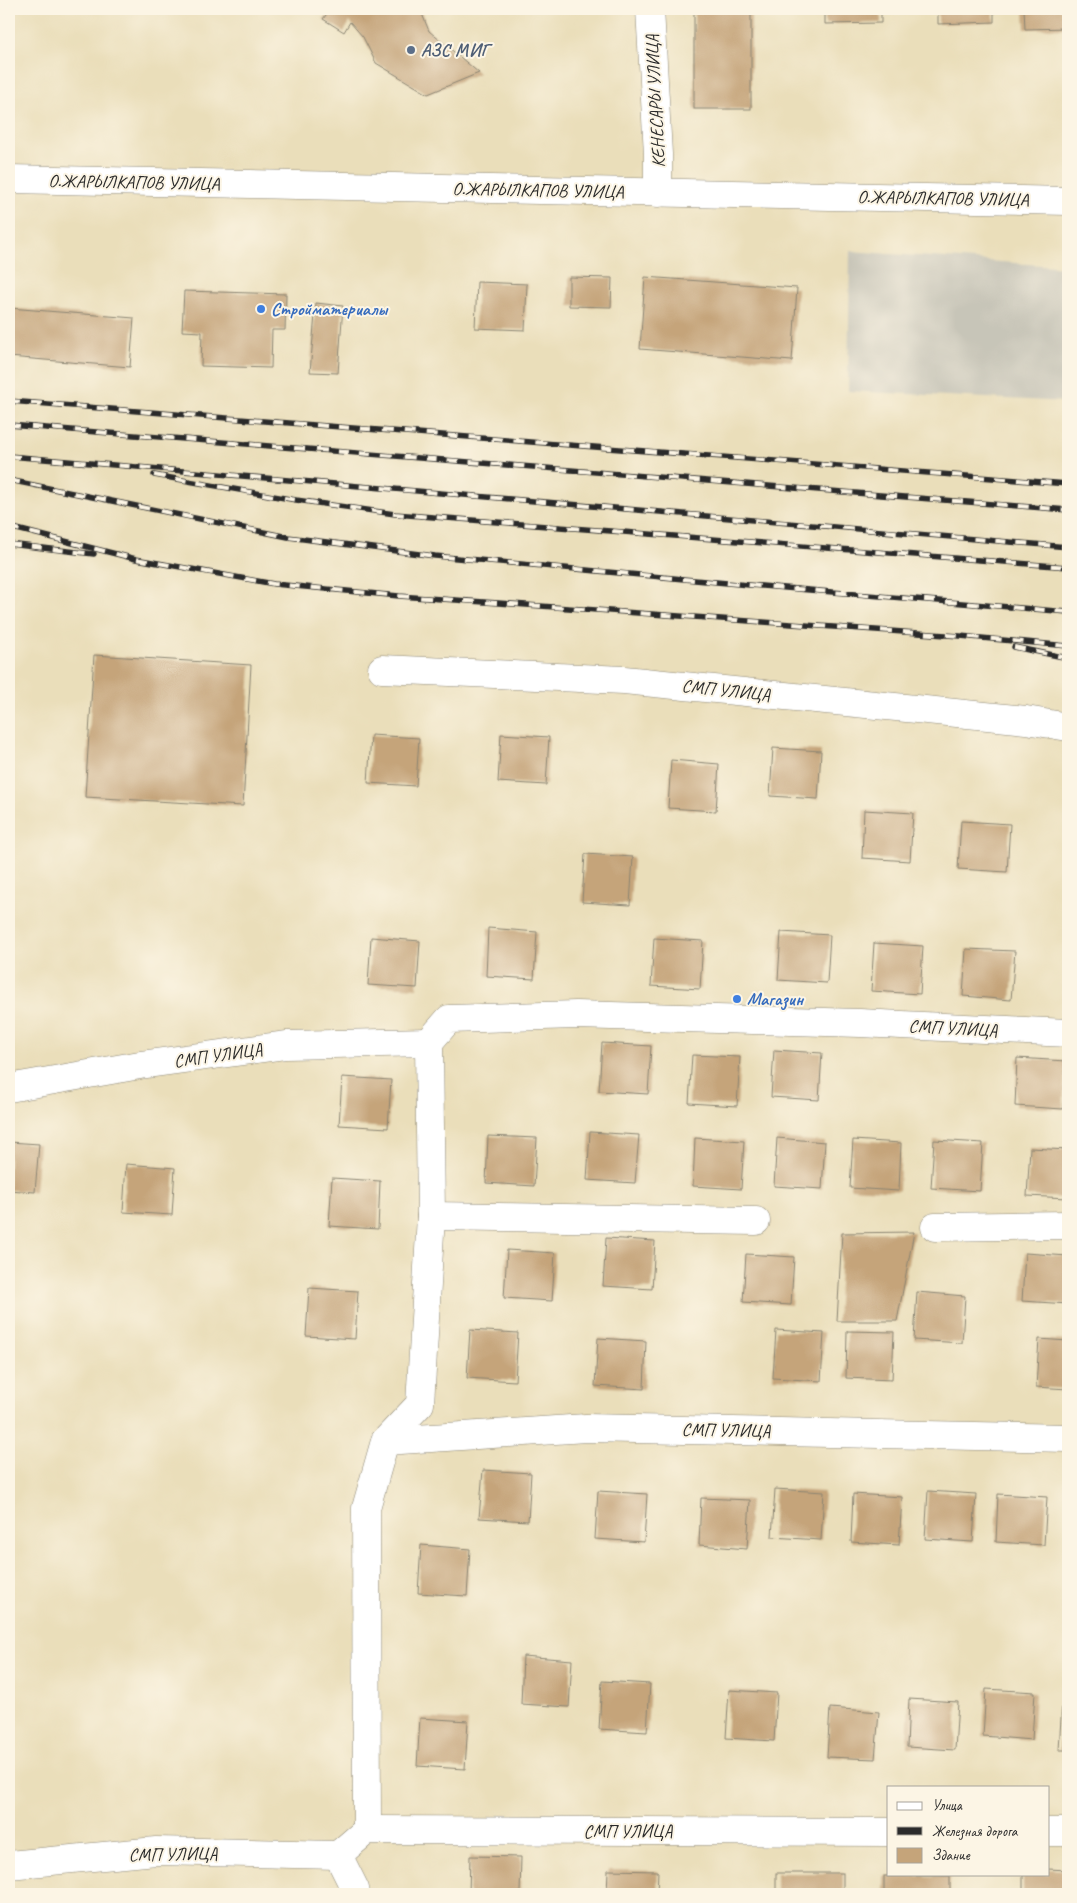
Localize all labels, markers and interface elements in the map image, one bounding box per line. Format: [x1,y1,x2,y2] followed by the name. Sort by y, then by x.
[640,33,669,168] street label: КЕНЕСАРЫ УЛИЦА
[421,39,493,61] place label: АЗС МИГ
[405,44,417,56] marker: АЗС МИГ
[48,170,221,195] street label: О.ЖАРЫЛКАПОВ УЛИЦА
[452,178,625,203] street label: О.ЖАРЫЛКАПОВ УЛИЦА
[857,186,1030,211] street label: О.ЖАРЫЛКАПОВ УЛИЦА
[271,298,389,320] place label: Стройматериалы
[255,303,267,315] marker: Стройматериалы
[681,674,772,706] street label: СМП УЛИЦА
[747,988,805,1011] place label: Магазин
[731,993,743,1005] marker: Магазин
[908,1015,999,1041] street label: СМП УЛИЦА
[172,1038,264,1072] street label: СМП УЛИЦА
[681,1418,772,1442] street label: СМП УЛИЦА
[887,1786,1050,1876] legend
[932,1796,963,1815] text: Улица
[584,1820,673,1842] street label: СМП УЛИЦА
[932,1822,1019,1841] text: Железная дорога
[128,1842,219,1866] street label: СМП УЛИЦА
[932,1846,971,1865] text: Здание

